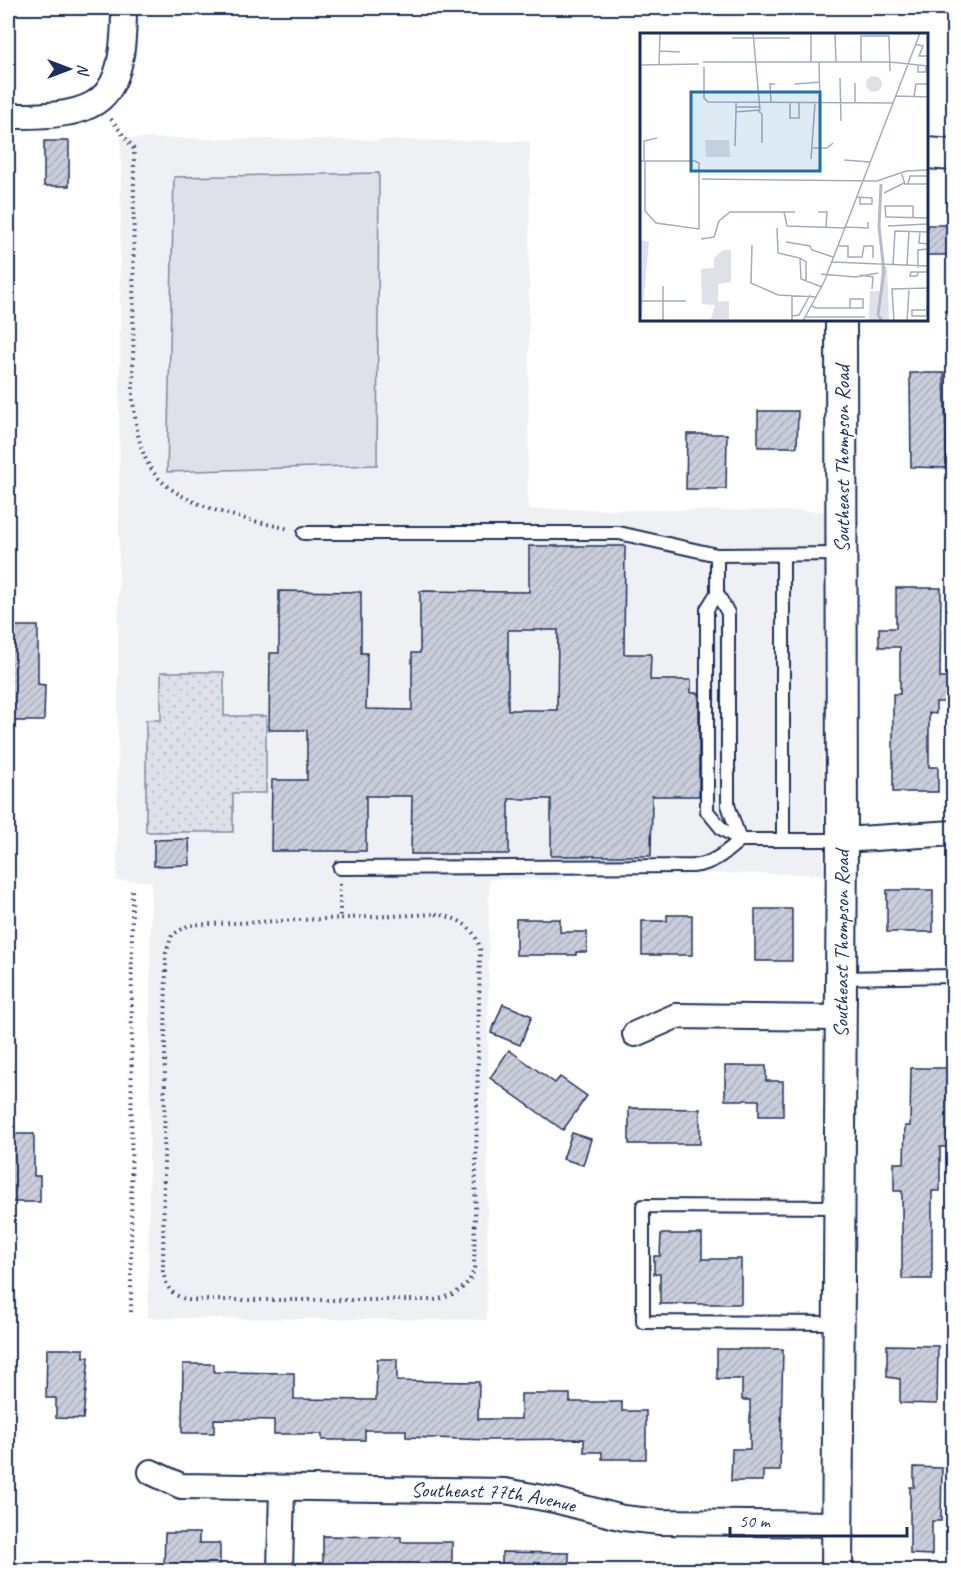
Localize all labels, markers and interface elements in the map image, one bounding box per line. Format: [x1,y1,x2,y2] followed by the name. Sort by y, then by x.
[640,33,928,321] inset map
[39,39,99,99] north arrow
[73,64,93,77] text: N
[829,362,855,553] street label: Southeast Thompson Road
[828,846,855,1038] street label: Southeast Thompson Road
[411,1477,580,1518] street label: Southeast 77th Avenue
[730,1500,907,1538] scale bar
[739,1510,772,1532] text: 50 m

